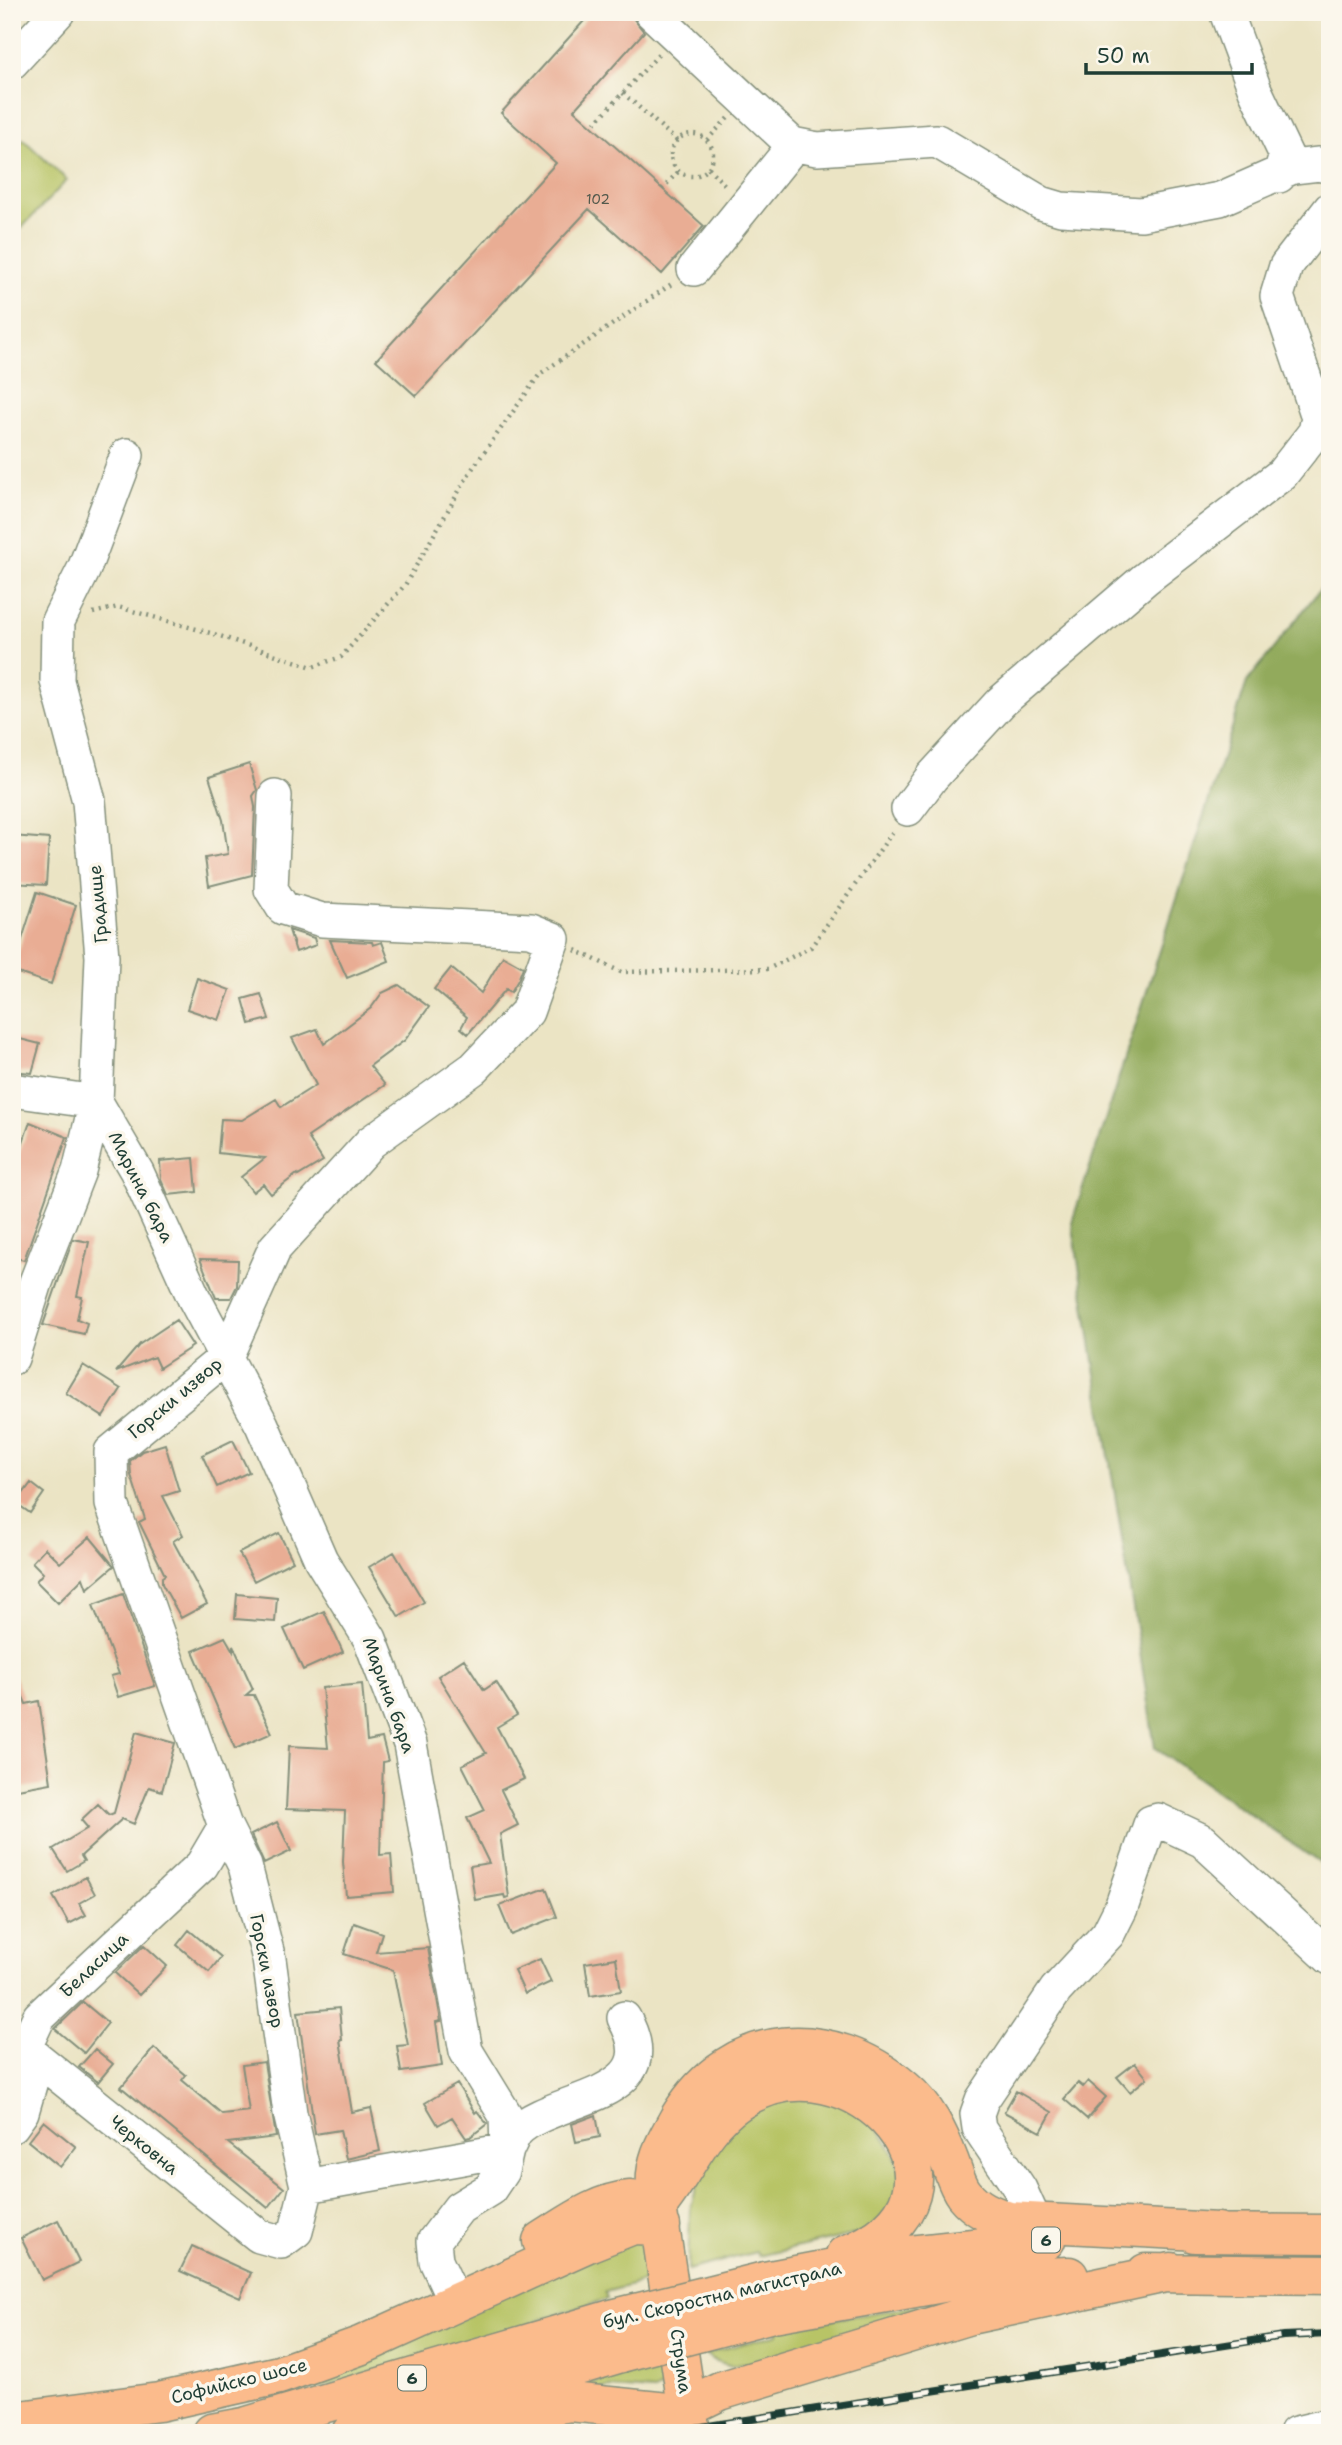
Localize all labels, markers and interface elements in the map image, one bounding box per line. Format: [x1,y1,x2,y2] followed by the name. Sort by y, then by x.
[1086,32,1253,76] scale bar
[1097,42,1150,70] text: 50 m
[586,190,610,208] house number: 102
[83,864,113,944] street label: Градище
[103,1127,179,1247] street label: Марина бара
[123,1352,227,1444] street label: Горски извор
[357,1634,421,1756] street label: Марина бара
[244,1912,290,2030] street label: Горски извор
[55,1927,133,2003] street label: Беласица
[104,2110,184,2180] street label: Черковна
[1032,2228,1060,2252] road number: 6
[600,2256,844,2334] street label: бул. Скоростна магистрала
[665,2327,697,2395] street label: Струма
[169,2353,309,2409] street label: Софийско шосе
[398,2366,426,2390] road number: 6

